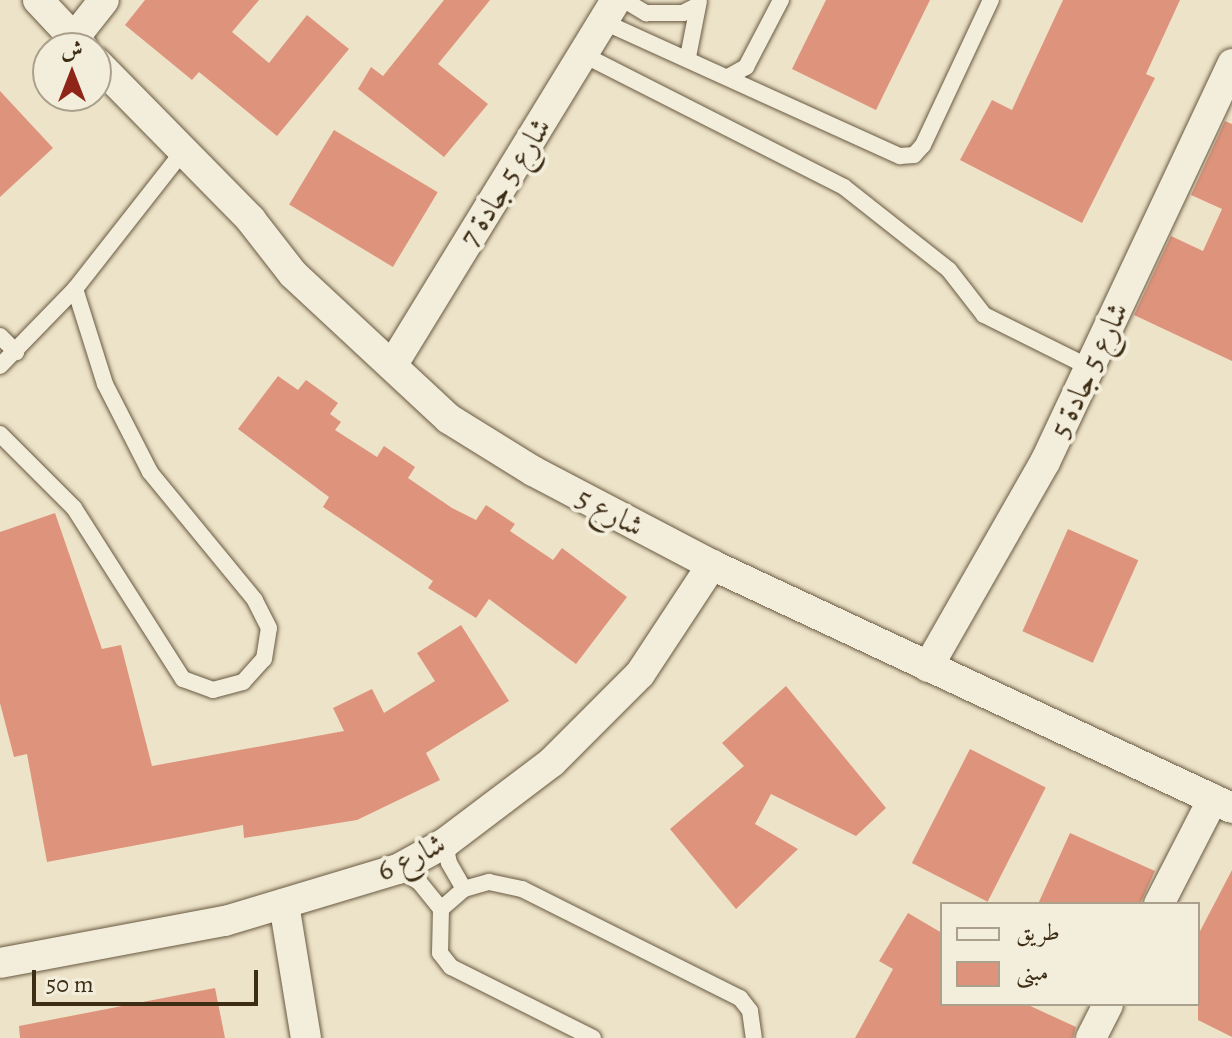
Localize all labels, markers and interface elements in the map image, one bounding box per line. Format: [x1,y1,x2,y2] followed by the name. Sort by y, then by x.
[32,32,112,112] north arrow
[61,35,83,65] text: ش
[451,111,559,253] street label: شارع 5 جادة 7
[1042,297,1136,443] street label: شارع 5 جادة 5
[570,479,650,545] street label: شارع 5
[371,825,451,889] street label: شارع 6
[940,902,1200,1006] legend
[1016,916,1060,948] text: طريق
[36,954,262,1004] scale bar
[1016,956,1049,988] text: مبنى
[46,968,94,1000] text: 50 m

